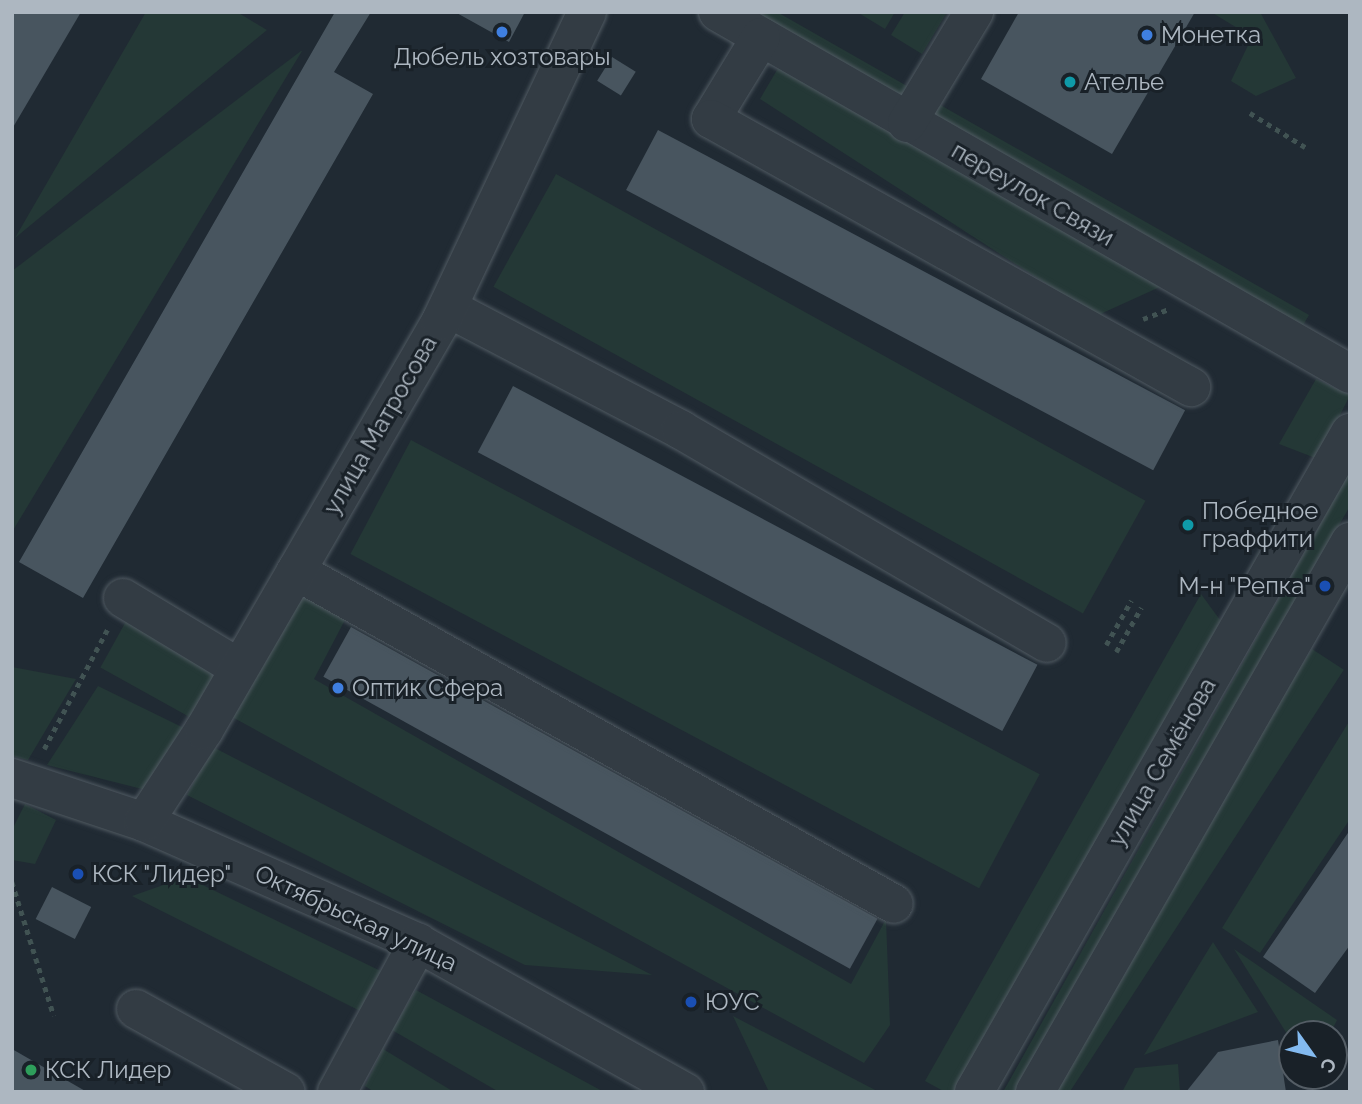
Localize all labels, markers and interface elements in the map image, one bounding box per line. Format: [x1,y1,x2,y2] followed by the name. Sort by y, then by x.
[1161,21,1261,49] place label: Монетка
[494,24,510,40] marker: Дюбель хозтовары
[1139,27,1155,43] marker: Монетка
[394,43,610,71] place label: Дюбель хозтовары
[1084,68,1164,96] place label: Ателье
[1062,74,1078,90] marker: Ателье
[947,136,1119,252] street label: переулок Связи
[317,331,443,519] street label: улица Матросова
[1202,497,1318,553] place label: Победное граффити
[1180,517,1196,533] marker: Победное граффити
[1178,572,1311,600] place label: М-н "Репка"
[1317,578,1333,594] marker: М-н "Репка"
[1102,673,1222,851] street label: улица Семёнова
[352,674,503,702] place label: Оптик Сфера
[330,680,346,696] marker: Оптик Сфера
[250,858,462,978] street label: Октябрьская улица
[92,860,232,888] place label: КСК "Лидер"
[70,866,86,882] marker: КСК "Лидер"
[705,988,760,1016] place label: ЮУС
[683,994,699,1010] marker: ЮУС
[1278,1020,1348,1090] north arrow
[1316,1054,1342,1077] text: С
[45,1056,172,1084] place label: КСК Лидер
[23,1062,39,1078] marker: КСК Лидер

